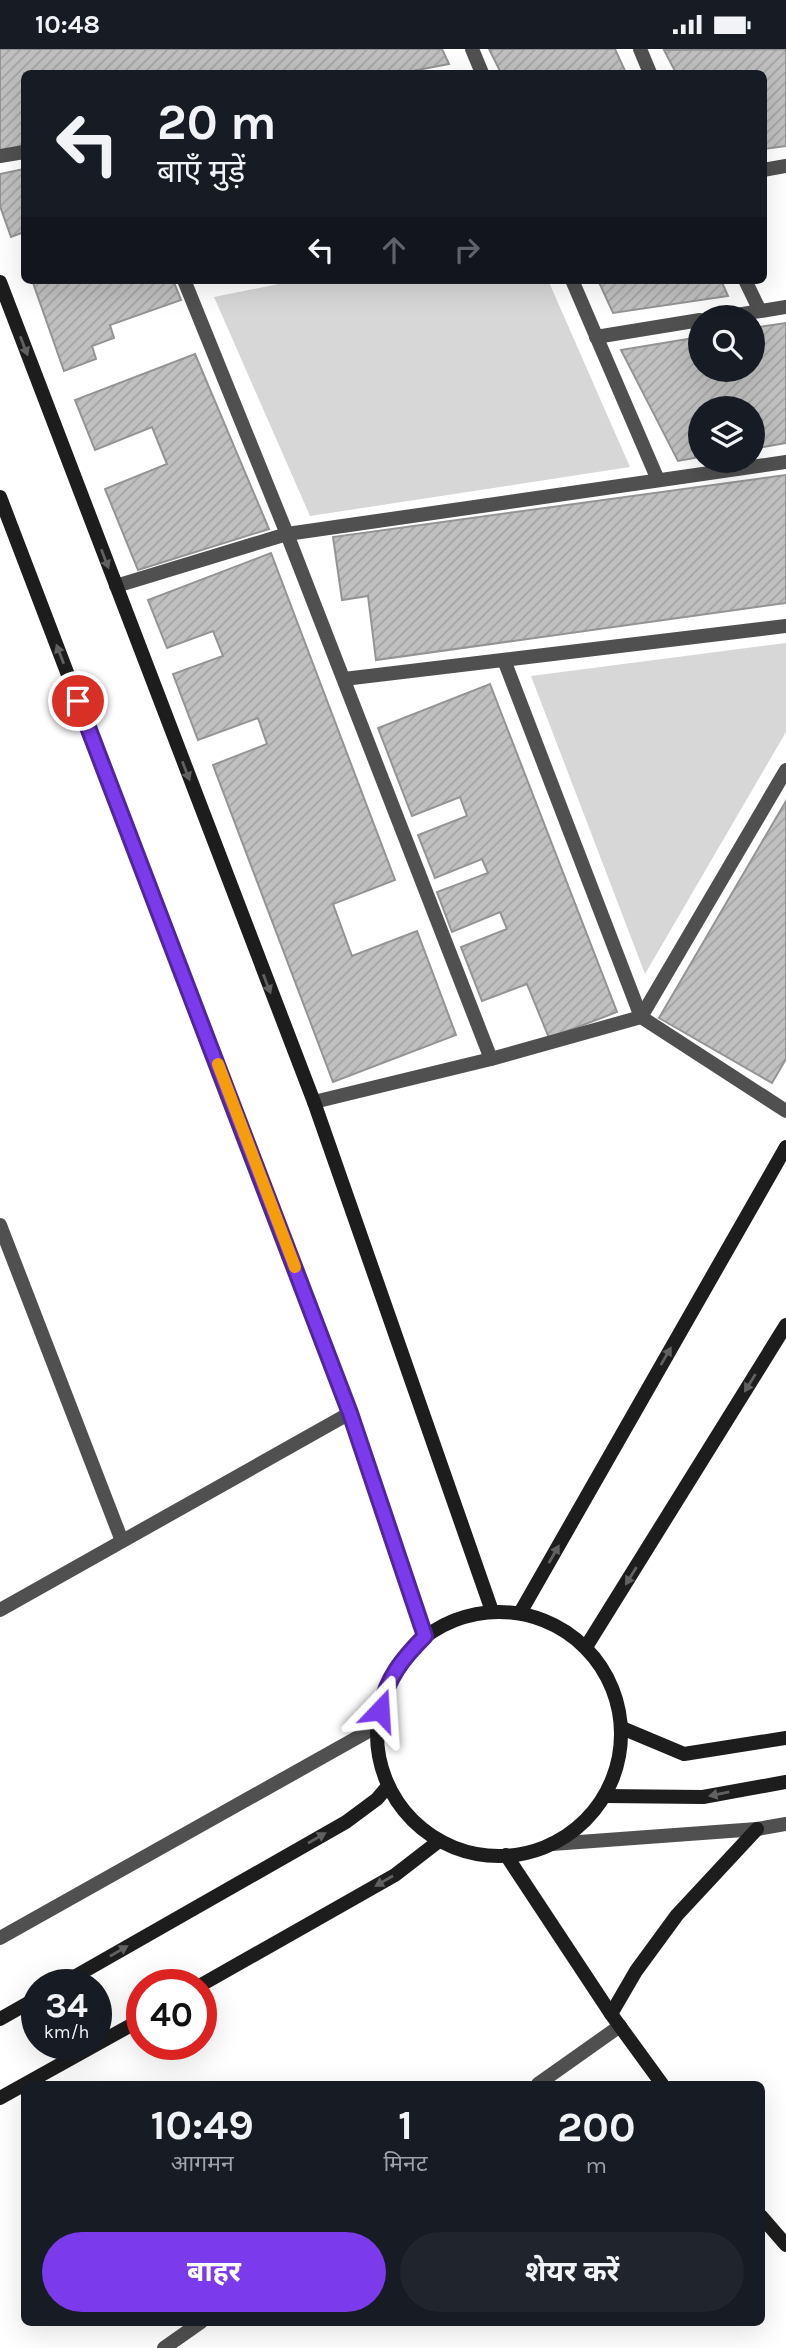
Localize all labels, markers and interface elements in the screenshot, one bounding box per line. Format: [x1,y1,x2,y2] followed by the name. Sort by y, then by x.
[35,9,100,40] text: 10:48
[157,94,277,151] text: 20 m
[42,98,133,189] icon: left
[157,153,245,190] text: बाएँ मुड़ें
[302,231,340,269] icon: left
[375,231,413,269] icon: ahead
[448,231,486,269] icon: right
[688,305,765,473] map controls
[688,305,765,382] button: search
[19,335,30,356] one-way arrow
[688,396,765,473] button: layers
[100,548,111,569] one-way arrow
[54,643,65,664] one-way arrow
[48,671,108,731] pin
[59,682,97,720] icon: arrive
[181,761,192,782] one-way arrow
[262,973,273,994] one-way arrow
[660,1346,672,1366] one-way arrow
[744,1373,757,1392] one-way arrow
[548,1544,560,1563] one-way arrow
[625,1567,638,1586] one-way arrow
[343,1673,417,1747] position arrow
[708,1789,730,1800] one-way arrow
[308,1832,327,1845] one-way arrow
[374,1875,394,1887] one-way arrow
[110,1945,129,1957] one-way arrow
[126,1969,217,2060] speed limit sign: 40
[45,1985,88,2026] text: 34
[44,2021,89,2043] text: km/h
[150,2100,254,2150] text: 10:49
[398,2100,413,2150] text: 1
[557,2102,636,2152] text: 200
[171,2150,234,2177] text: आगमन
[383,2150,427,2177] text: मिनट
[585,2152,607,2179] text: m
[42,2232,386,2312] button: बाहर
[400,2232,744,2312] button: शेयर करें

